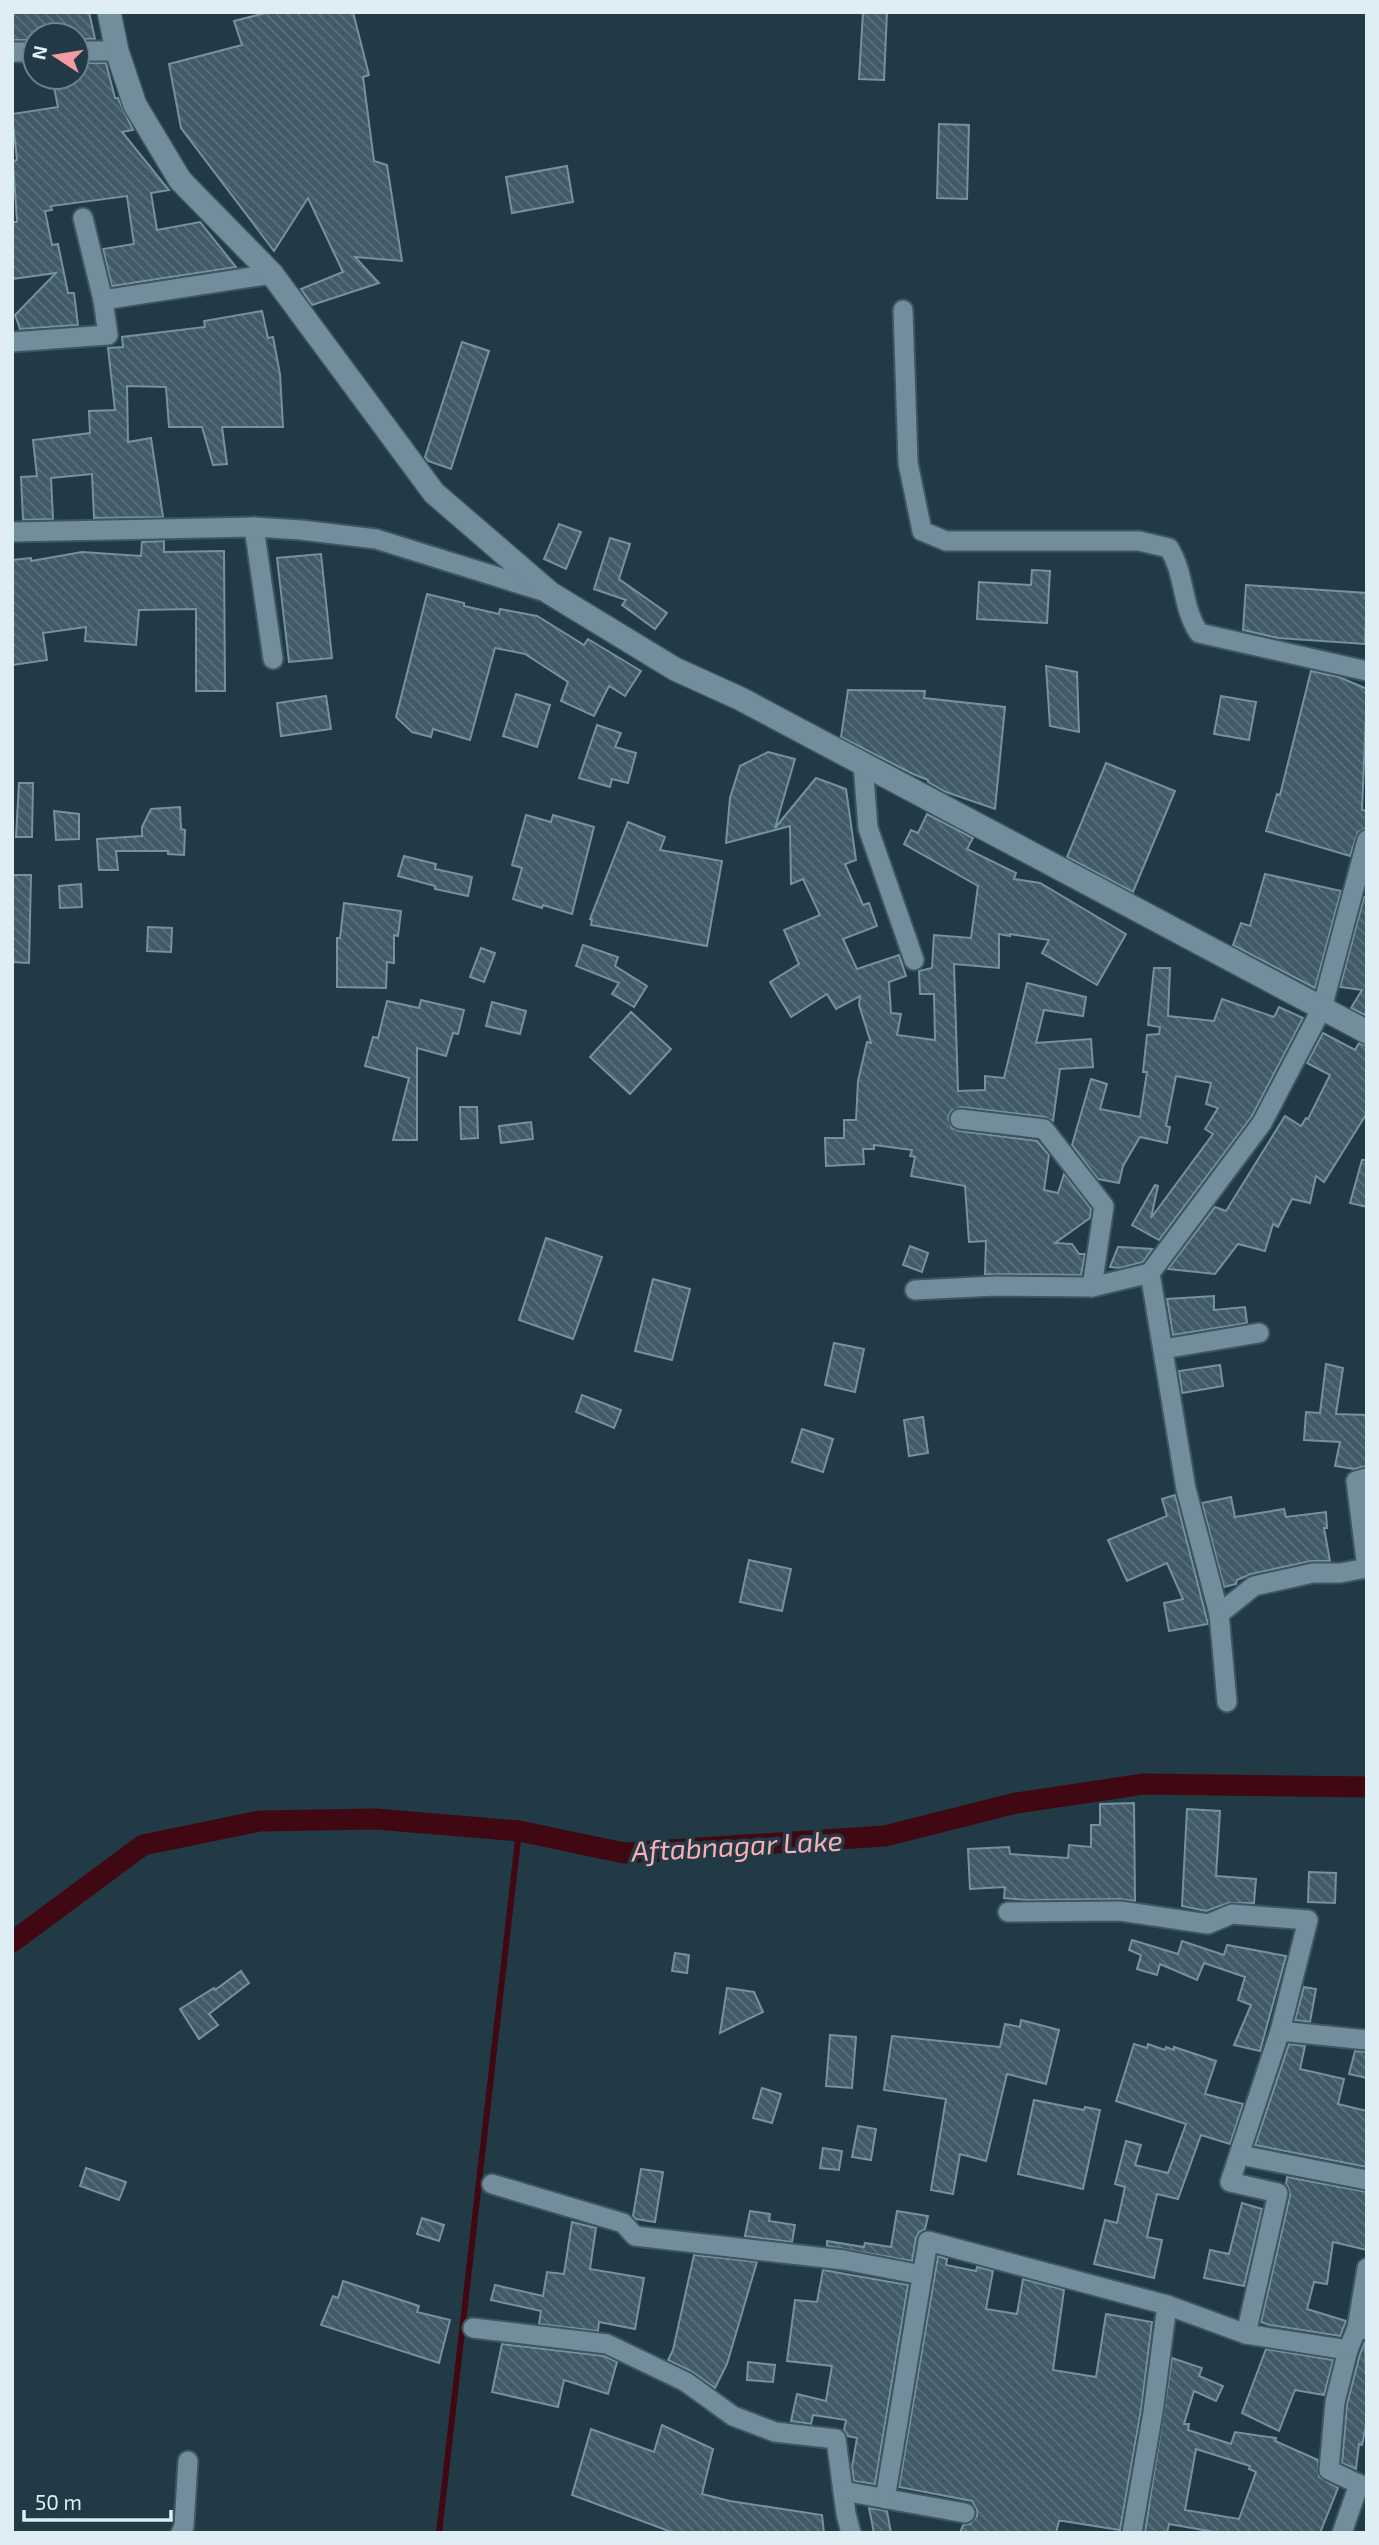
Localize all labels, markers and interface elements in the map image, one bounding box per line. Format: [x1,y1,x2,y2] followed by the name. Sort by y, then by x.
[21,21,91,91] north arrow
[26,43,52,61] text: N
[630,1822,843,1868] water label: Aftabnagar Lake
[24,2478,172,2522] scale bar
[35,2489,82,2514] text: 50 m

